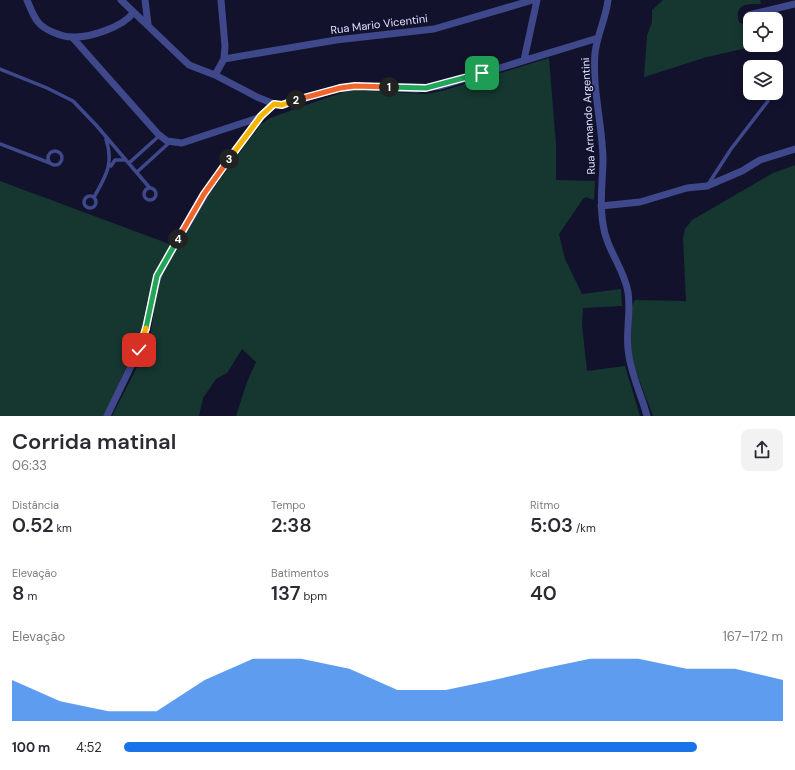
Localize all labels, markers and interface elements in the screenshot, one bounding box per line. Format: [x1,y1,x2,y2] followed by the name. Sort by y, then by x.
[330,11,428,37] street label: Rua Mario Vicentini
[743,12,783,100] map controls
[743,12,783,52] button: locate
[465,56,499,90] pin
[578,57,598,175] street label: Rua Armando Argentini
[743,60,783,100] button: layers
[471,62,493,84] icon: arrive
[379,77,399,97] pin: 1
[387,80,391,94] text: 1
[286,90,306,110] pin: 2
[293,93,299,107] text: 2
[219,149,239,169] pin: 3
[226,152,232,166] text: 3
[168,229,188,249] pin: 4
[174,232,182,246] text: 4
[122,333,156,367] pin
[128,339,150,361] icon: check
[12,427,176,456] text: Corrida matinal
[741,429,783,471] button: share
[12,457,47,474] text: 06:33
[12,498,59,512] text: Distância
[271,498,306,512] text: Tempo
[530,498,560,512] text: Ritmo
[12,512,54,538] text: 0.52
[271,512,312,538] text: 2:38
[530,512,573,538] text: 5:03
[54,521,72,535] text: km
[573,521,596,535] text: /km
[12,566,57,580] text: Elevação
[271,566,329,580] text: Batimentos
[530,566,550,580] text: kcal
[12,580,25,606] text: 8
[271,580,300,606] text: 137
[530,580,557,606] text: 40
[25,589,37,603] text: m
[300,589,327,603] text: bpm
[12,628,65,645] text: Elevação
[723,628,783,645] text: 167–172 m
[12,739,50,756] text: 100 m
[76,739,102,756] text: 4:52

